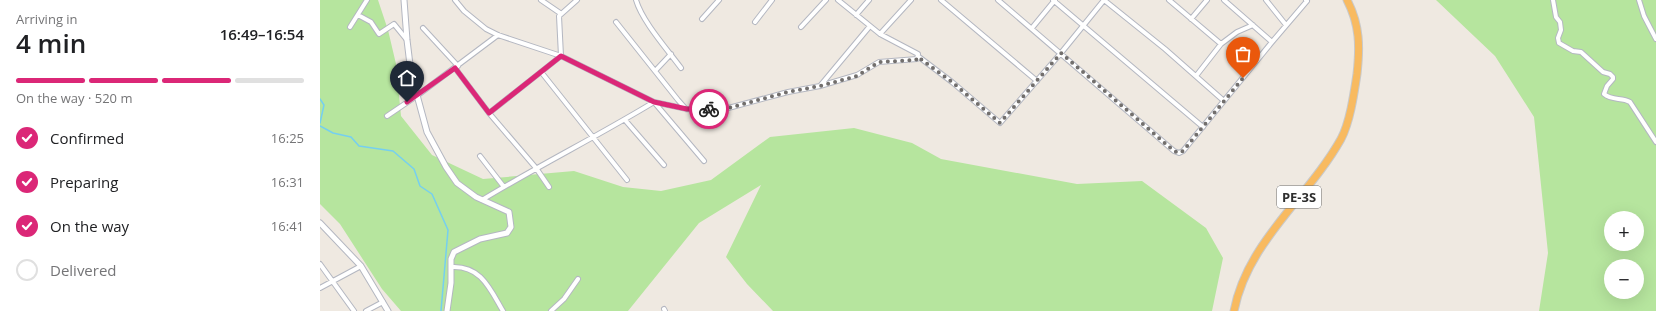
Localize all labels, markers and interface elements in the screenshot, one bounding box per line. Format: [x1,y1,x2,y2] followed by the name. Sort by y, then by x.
[16,10,78,28] text: Arriving in
[220,24,304,44] text: 16:49–16:54
[16,25,86,61] text: 4 min
[1226,37,1260,78] pin
[1232,43,1254,65] icon: bag
[390,61,424,102] pin
[396,67,418,89] icon: home
[16,89,132,107] text: On the way · 520 m
[689,89,729,129] courier
[698,98,720,120] icon: bike
[16,127,38,149] icon: check
[50,128,124,148] text: Confirmed
[271,129,304,147] text: 16:25
[16,171,38,193] icon: check
[50,172,118,192] text: Preparing
[271,173,304,191] text: 16:31
[1277,186,1321,208] road number: PE-3S
[1604,211,1644,299] map controls
[1604,211,1644,251] button: +
[16,215,38,237] icon: check
[50,216,129,236] text: On the way
[271,217,304,235] text: 16:41
[1604,259,1644,299] button: −
[50,260,117,280] text: Delivered

